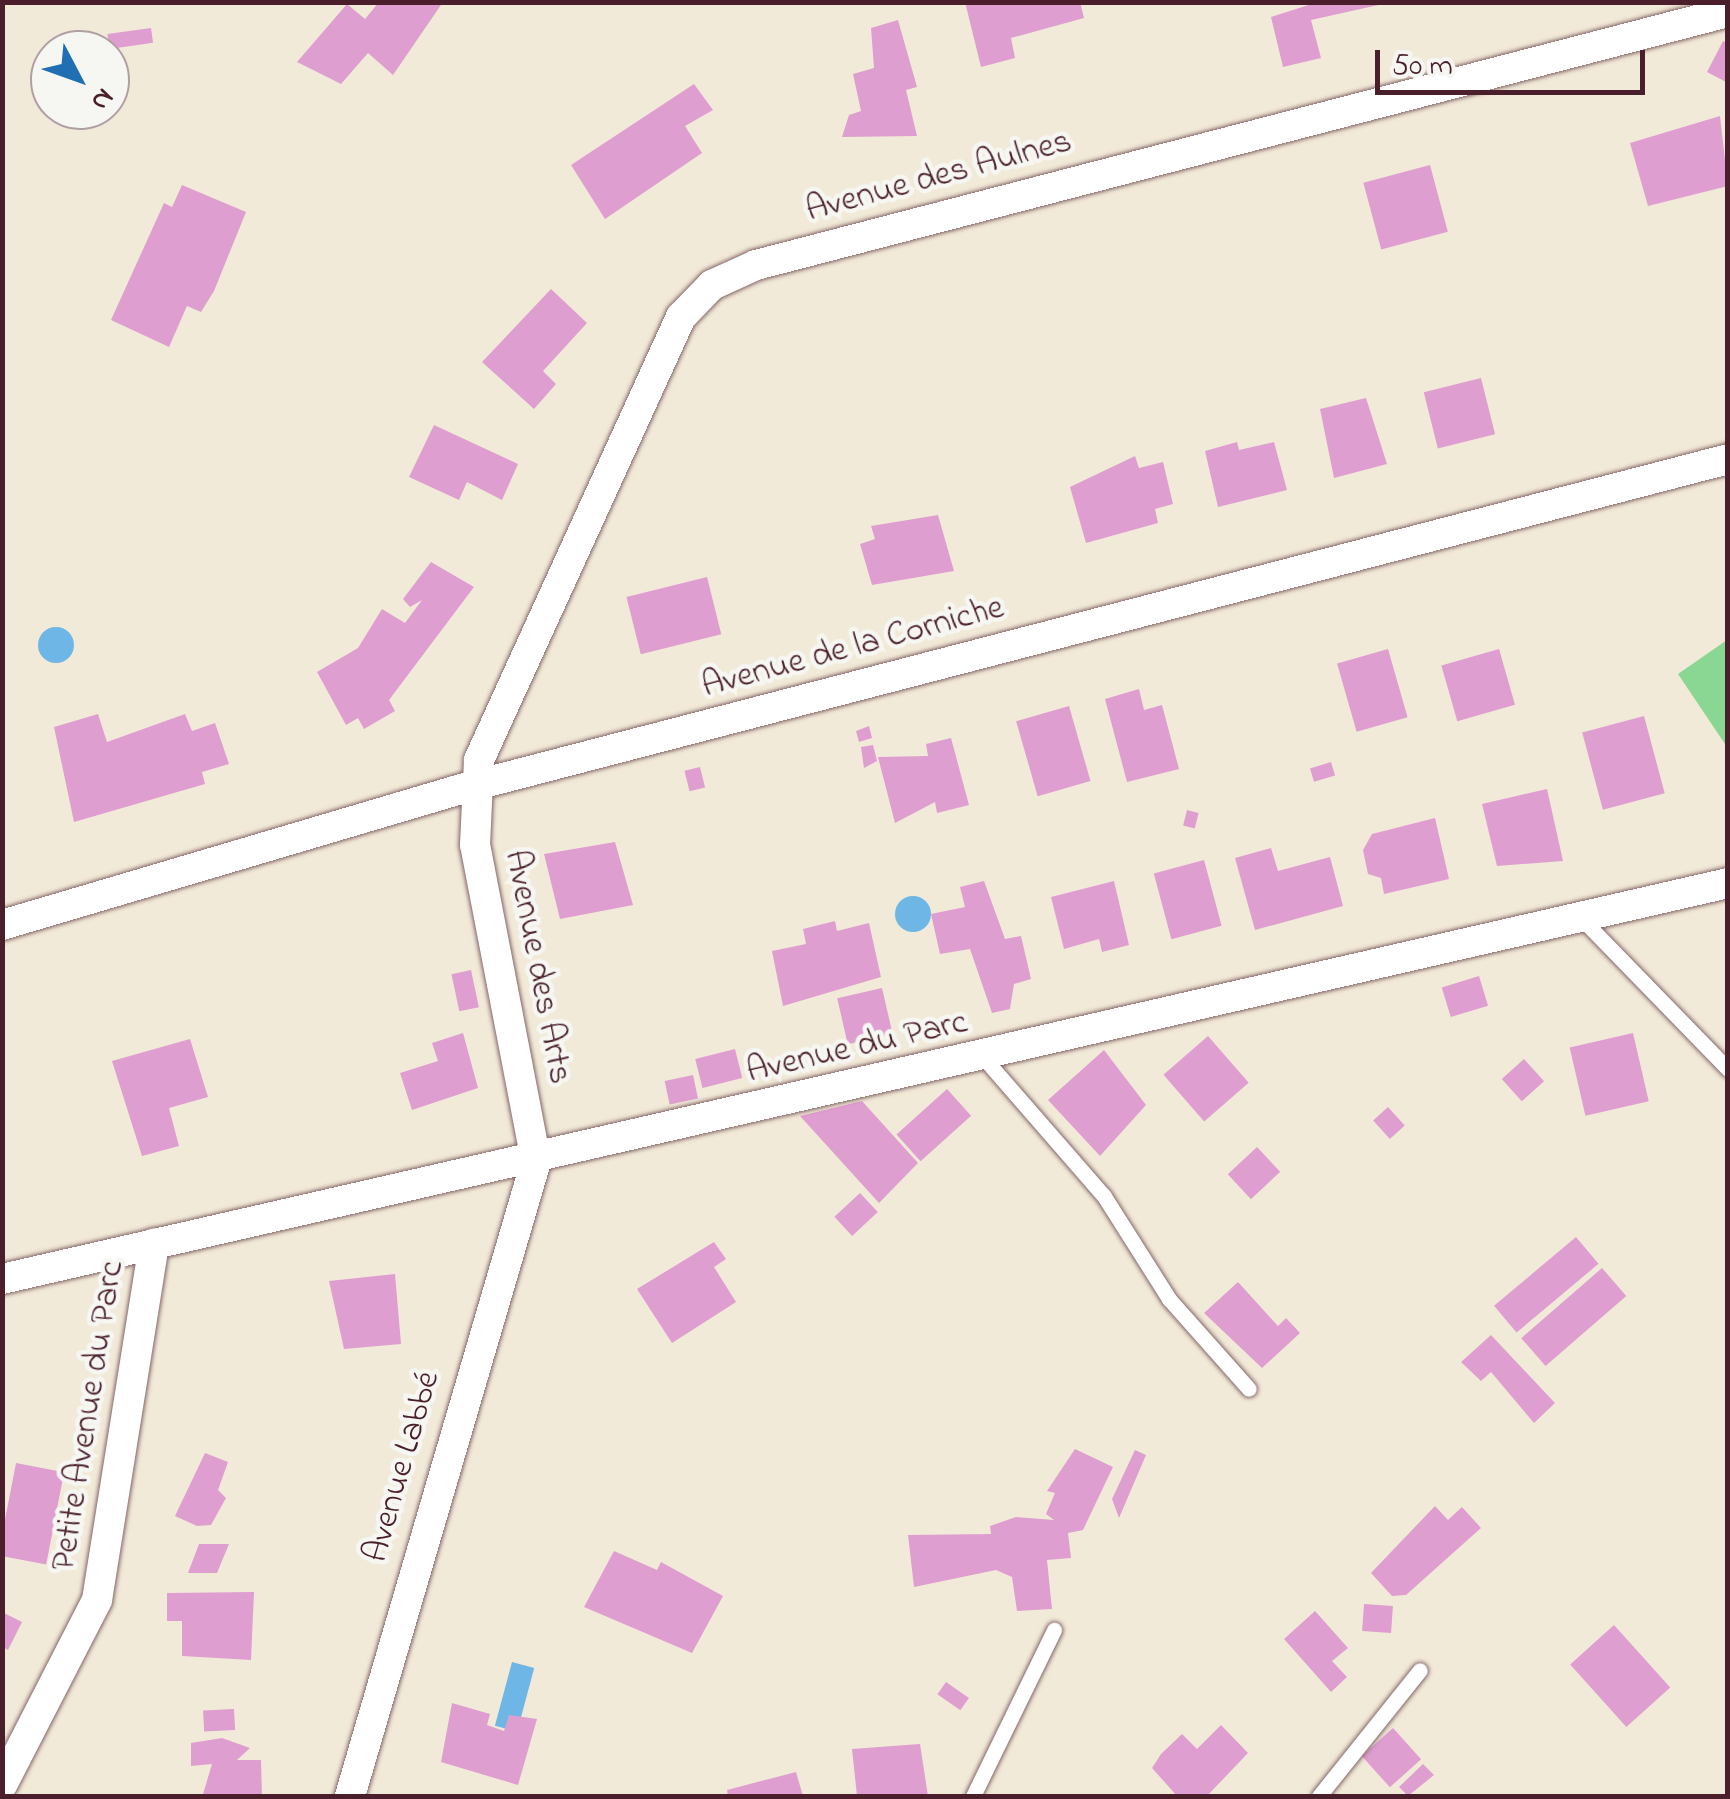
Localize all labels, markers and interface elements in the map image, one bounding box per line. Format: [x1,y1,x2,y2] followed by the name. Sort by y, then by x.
[30,30,130,130] north arrow
[1380,30,1650,92] scale bar
[1392,45,1453,89] text: 50 m
[80,78,123,119] text: N
[802,121,1076,233] street label: Avenue des Aulnes
[698,588,1008,708] street label: Avenue de la Corniche
[494,847,580,1087] street label: Avenue des Arts
[743,1002,971,1094] street label: Avenue du Parc
[44,1258,134,1574] street label: Petite Avenue du Parc
[356,1367,450,1567] street label: Avenue Labbé

